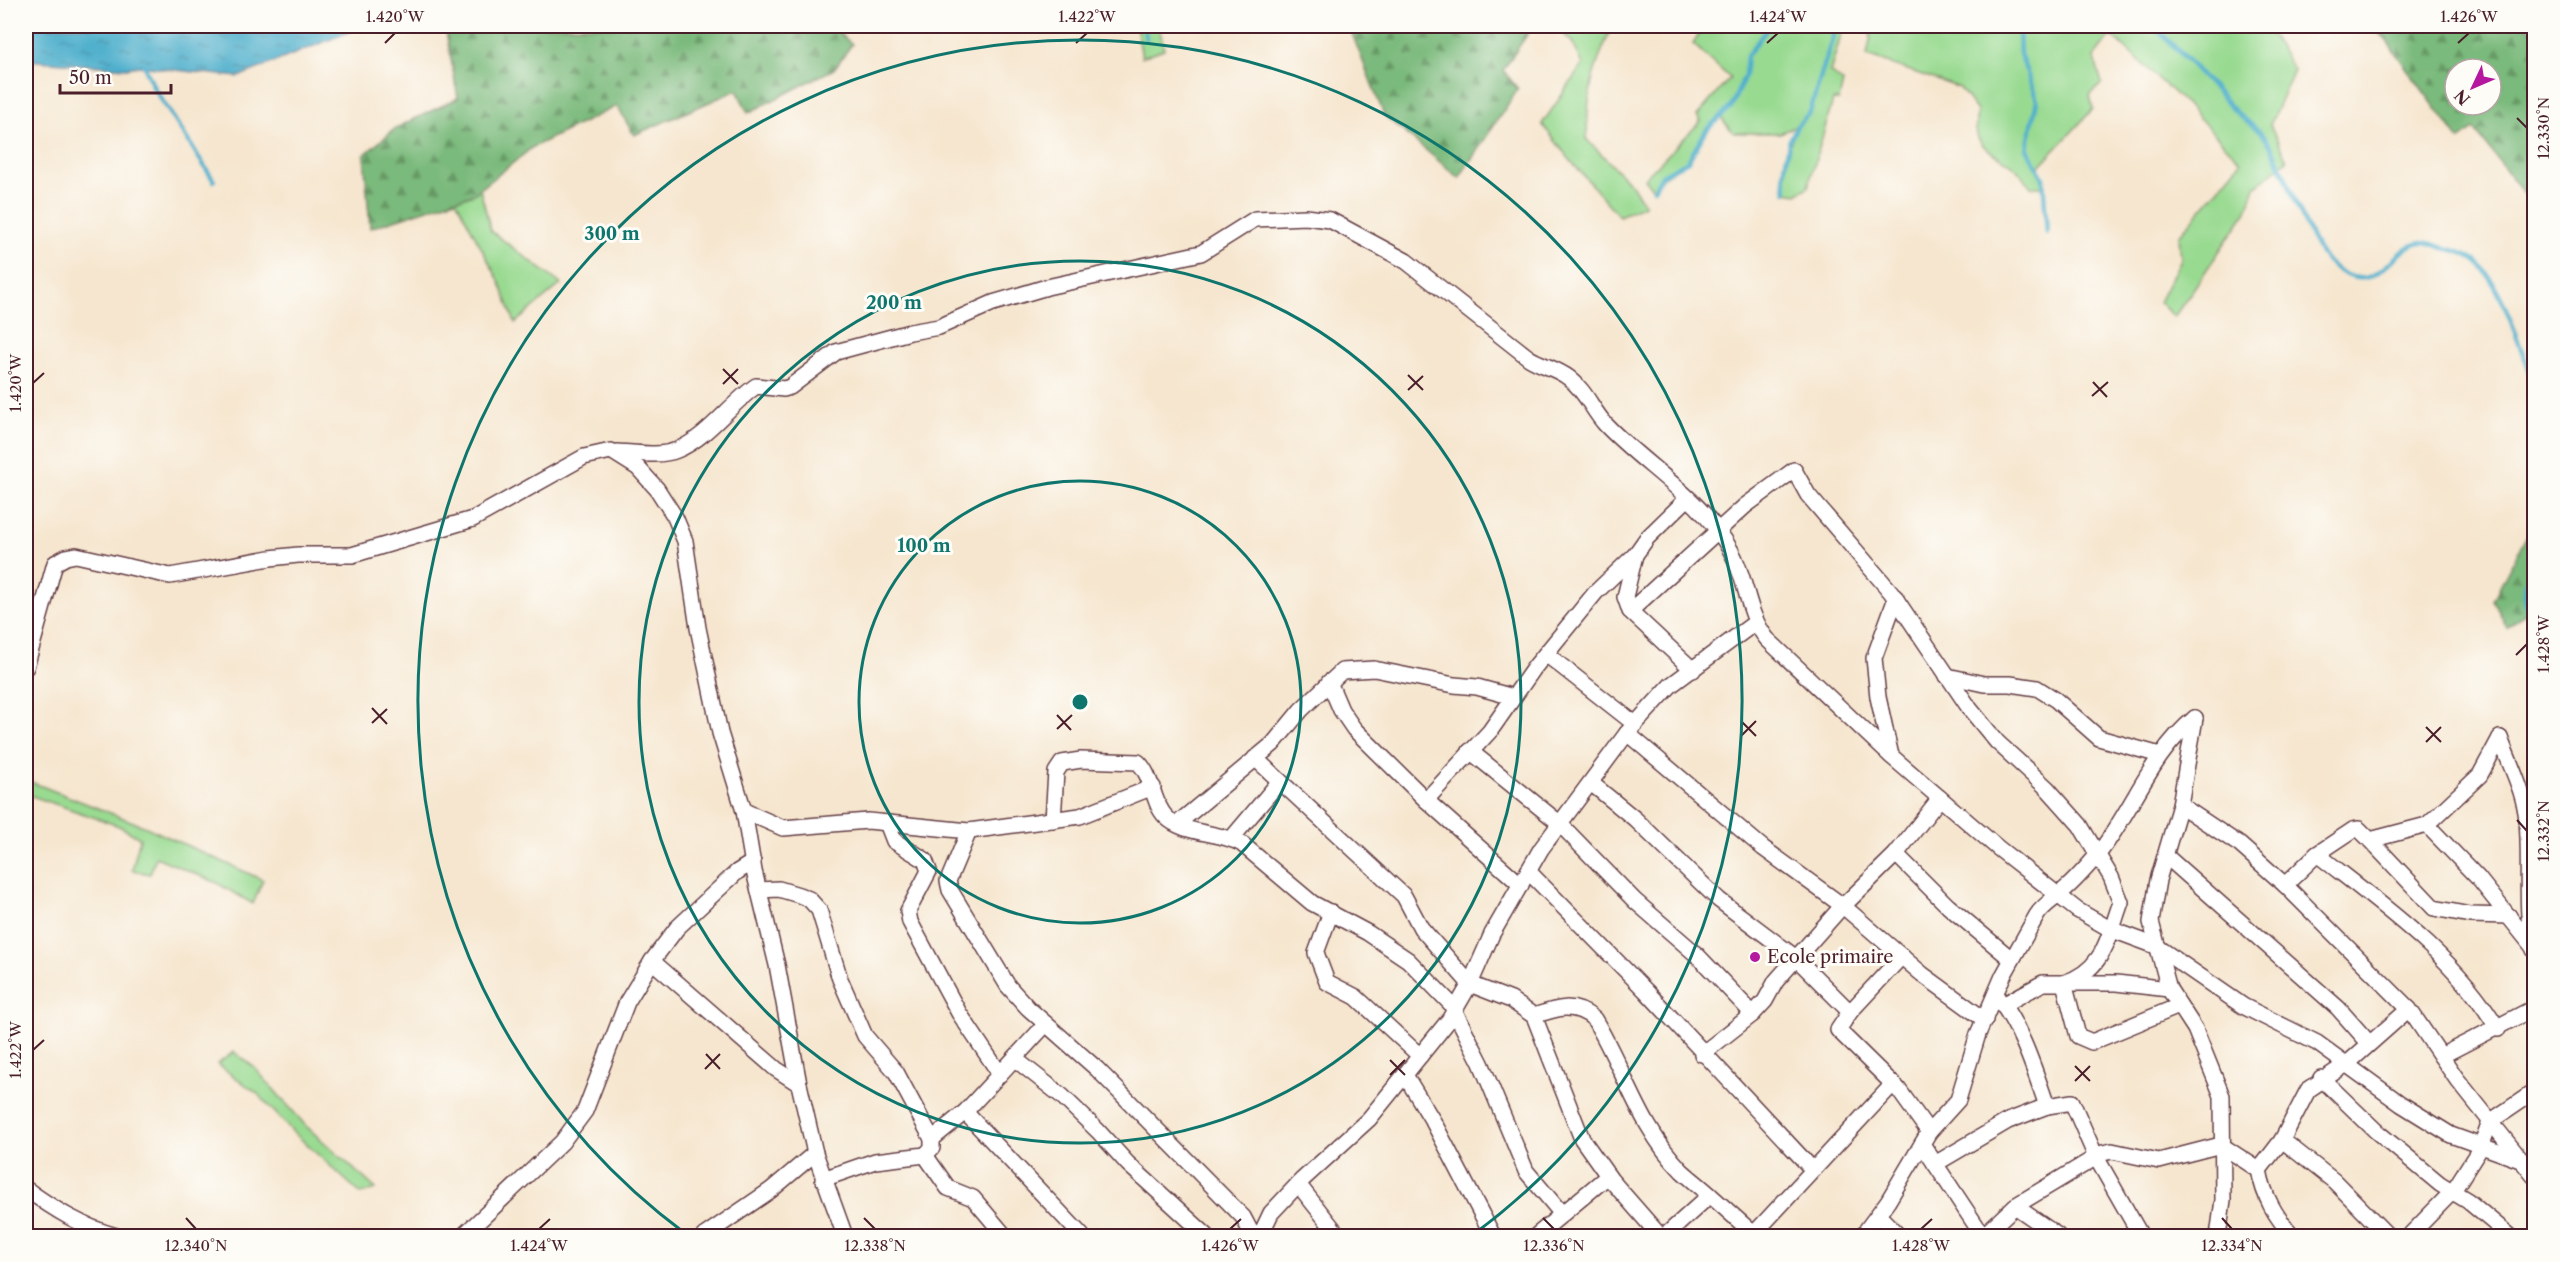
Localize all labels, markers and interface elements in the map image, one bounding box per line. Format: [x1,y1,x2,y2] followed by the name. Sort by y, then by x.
[366,7,425,26] text: 1.420°W
[1058,7,1116,26] text: 1.422°W
[1749,7,1807,26] text: 1.424°W
[2440,7,2498,26] text: 1.426°W
[60,57,171,95] scale bar
[2443,57,2503,117] north arrow
[69,67,112,89] text: 50 m
[2450,85,2474,109] text: N
[2534,97,2553,159] text: 12.330°N
[584,223,640,245] text: 300 m
[866,292,922,314] text: 200 m
[6,353,25,412] text: 1.420°W
[897,535,951,557] text: 100 m
[2534,614,2553,673] text: 1.428°W
[1070,692,1090,712] centre of rings
[2534,800,2553,862] text: 12.332°N
[1767,946,1893,968] place label: Ecole primaire
[1748,950,1762,964] marker: Ecole primaire
[6,1021,25,1079] text: 1.422°W
[165,1236,227,1255] text: 12.340°N
[510,1236,568,1255] text: 1.424°W
[844,1236,906,1255] text: 12.338°N
[1201,1236,1259,1255] text: 1.426°W
[1523,1236,1585,1255] text: 12.336°N
[1892,1236,1951,1255] text: 1.428°W
[2201,1236,2263,1255] text: 12.334°N

